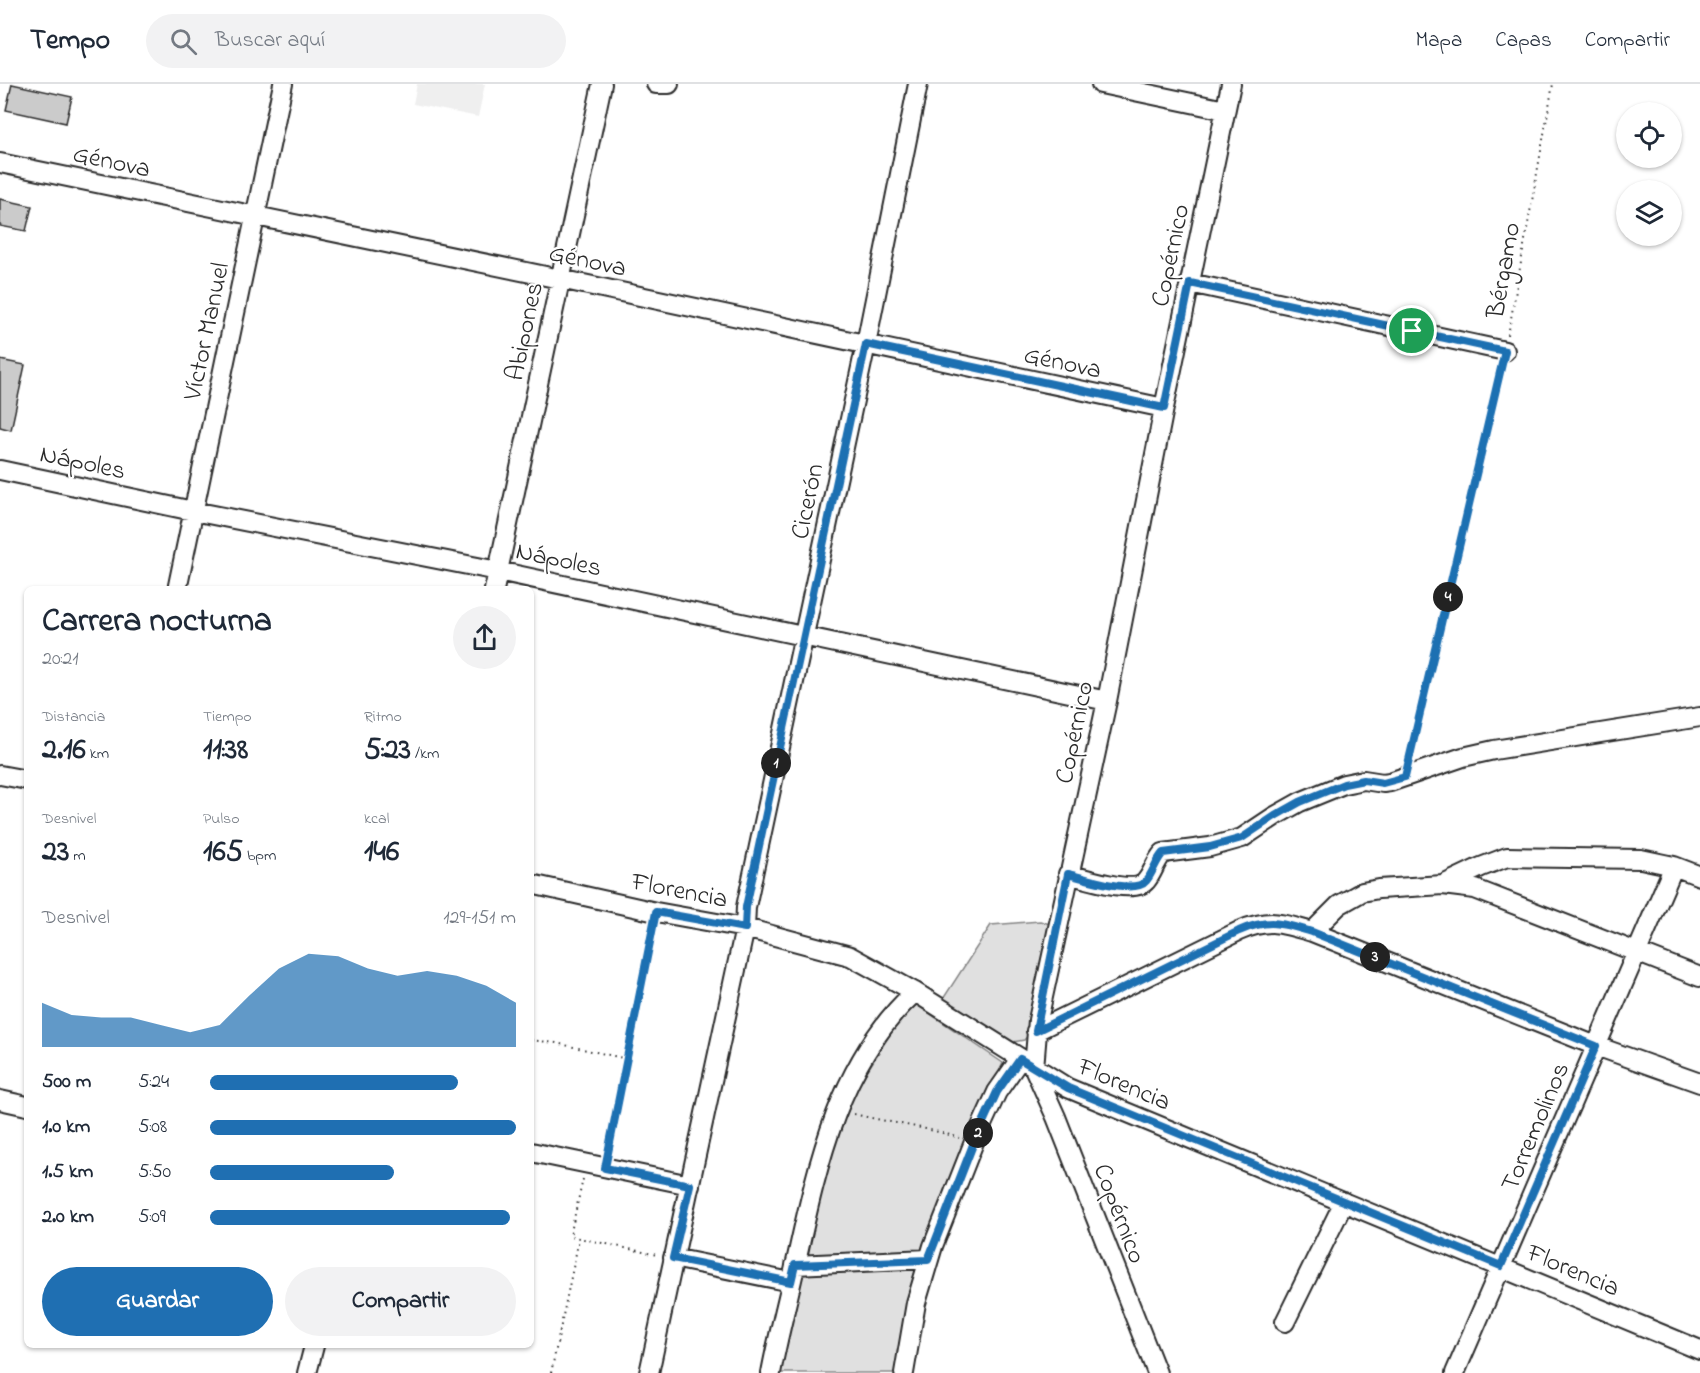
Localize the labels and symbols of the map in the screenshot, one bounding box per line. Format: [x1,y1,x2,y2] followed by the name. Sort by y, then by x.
[69,136,154,190] street label: Génova
[1143,201,1201,311] street label: Copérnico
[1478,220,1532,322] street label: Bérgamo
[545,235,630,289] street label: Génova
[175,259,241,405] street label: Víctor Manuel
[497,279,555,384] street label: Abipones
[1386,305,1437,356] pin
[1020,337,1105,391] street label: Génova
[36,436,129,492] street label: Nápoles
[782,460,835,543] street label: Cicerón
[512,533,605,589] street label: Nápoles
[1433,582,1463,612] pin: 4
[1047,678,1105,788] street label: Copérnico
[761,748,791,778] pin: 1
[627,864,731,920] street label: Florencia
[1360,942,1390,972] pin: 3
[1071,1049,1176,1122] street label: Florencia
[1493,1057,1581,1198] street label: Torremolinos
[963,1118,993,1148] pin: 2
[1082,1159,1155,1270] street label: Copérnico
[1520,1235,1625,1308] street label: Florencia

